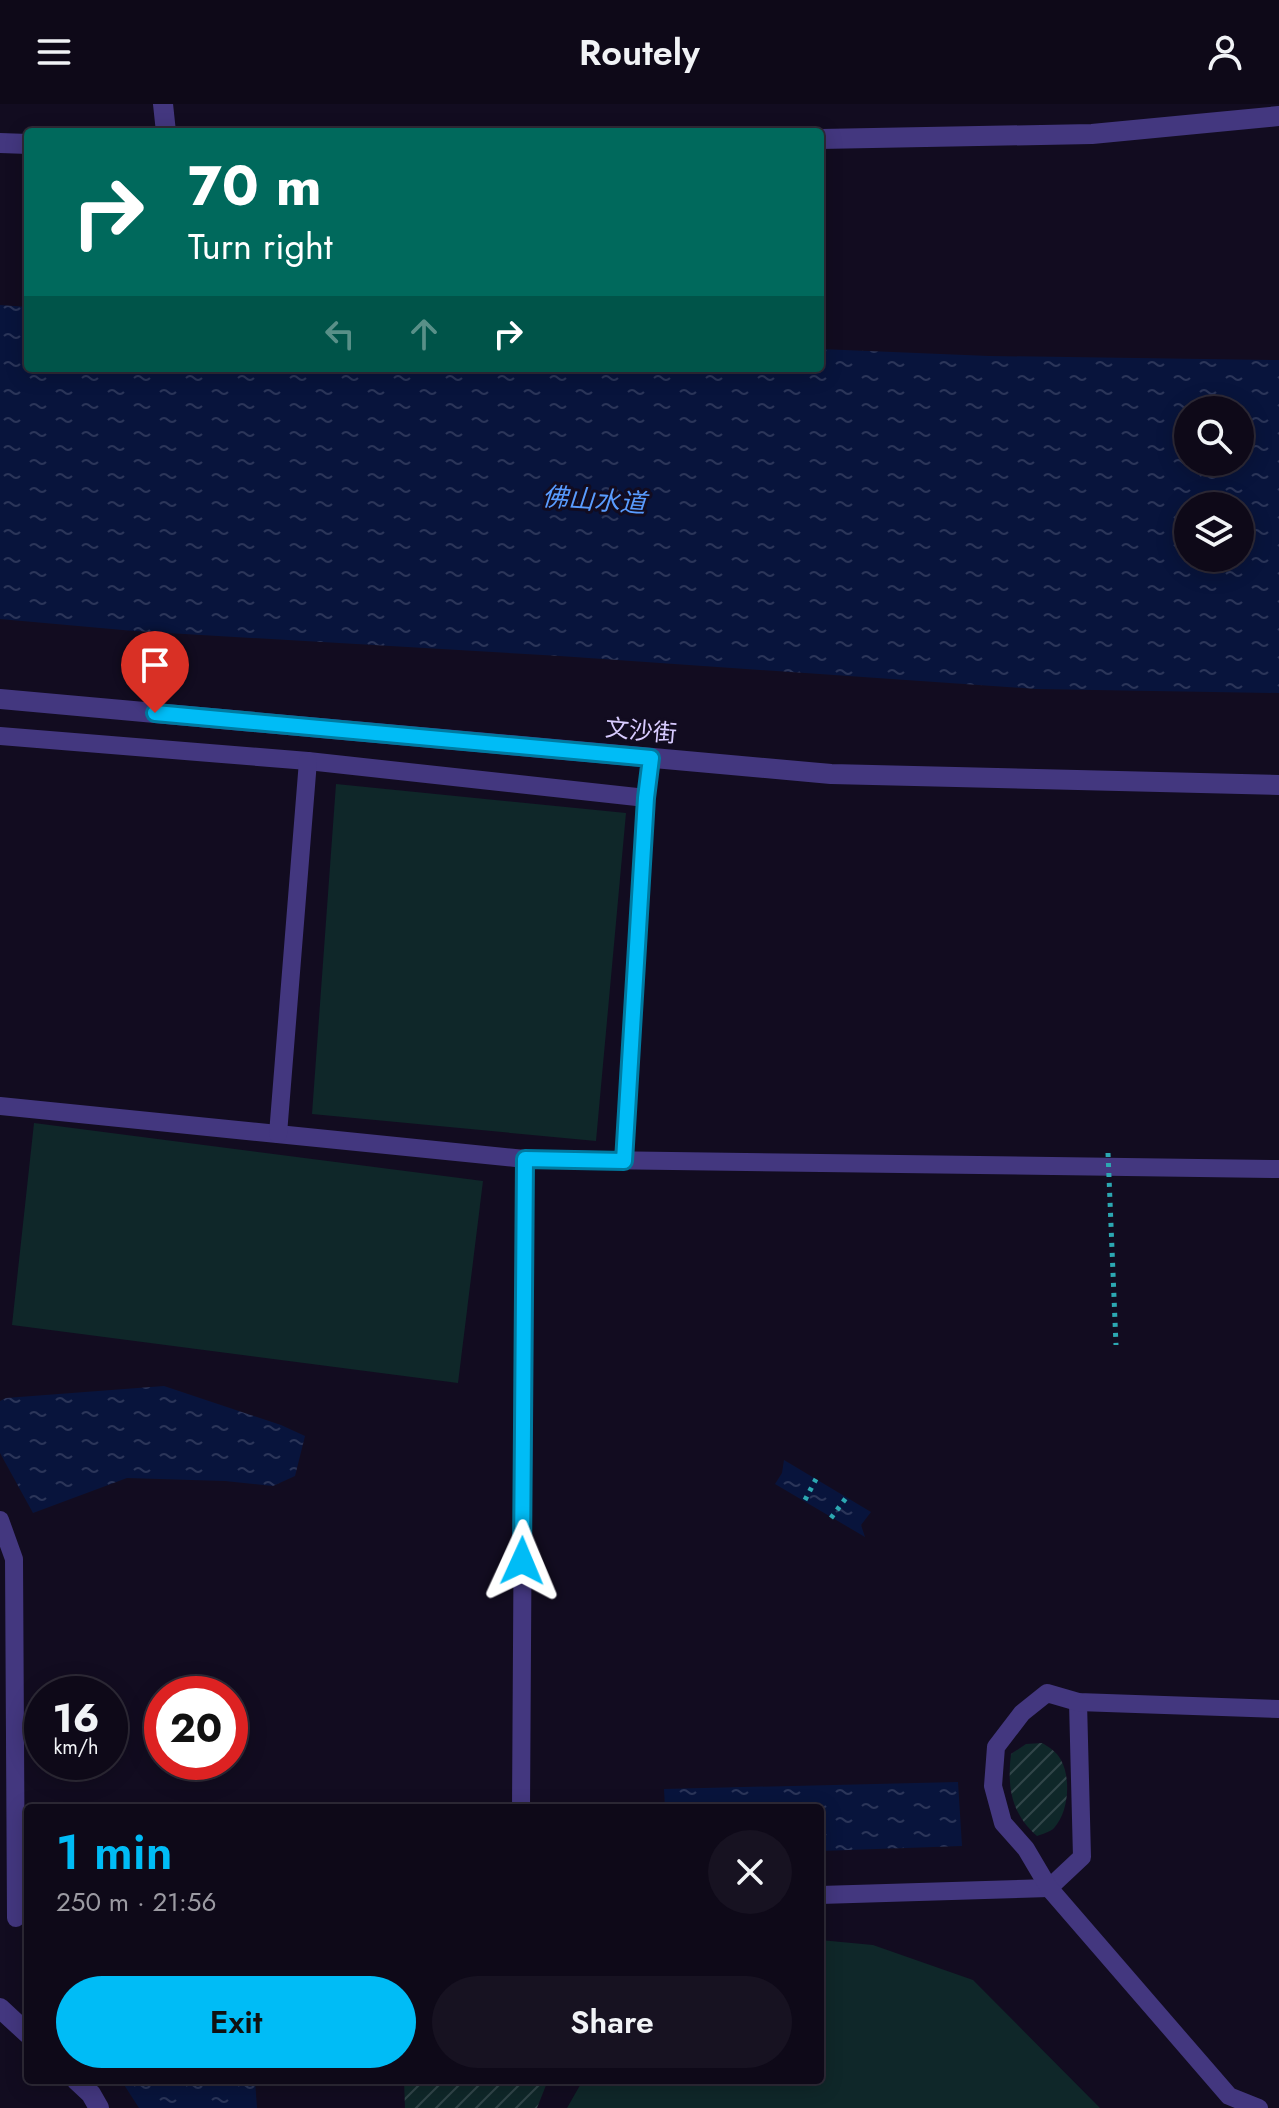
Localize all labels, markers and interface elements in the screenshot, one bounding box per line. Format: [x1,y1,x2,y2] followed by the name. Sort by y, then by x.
[579,26,700,78] text: Routely
[32,30,76,74] icon: menu
[1203,30,1247,74] icon: person
[188,145,322,226] text: 70 m
[56,160,160,264] icon: right
[188,220,333,272] text: Turn right
[318,312,362,356] icon: left
[402,312,446,356] icon: ahead
[486,312,530,356] icon: right
[1174,396,1254,572] map controls
[1174,396,1254,476] button: search
[541,477,651,523] water label: 佛山水道
[1174,492,1254,572] button: layers
[121,631,189,713] pin
[133,643,177,687] icon: arrive
[604,710,678,751] street label: 文沙街
[480,1519,564,1603] position arrow
[144,1676,248,1780] speed limit sign: 20
[52,1689,100,1747] text: 16
[53,1733,99,1762] text: km/h
[56,1818,173,1887] text: 1 min
[708,1830,792,1914] button: close
[56,1883,216,1921] text: 250 m · 21:56
[56,1976,416,2068] button: Exit
[432,1976,792,2068] button: Share

